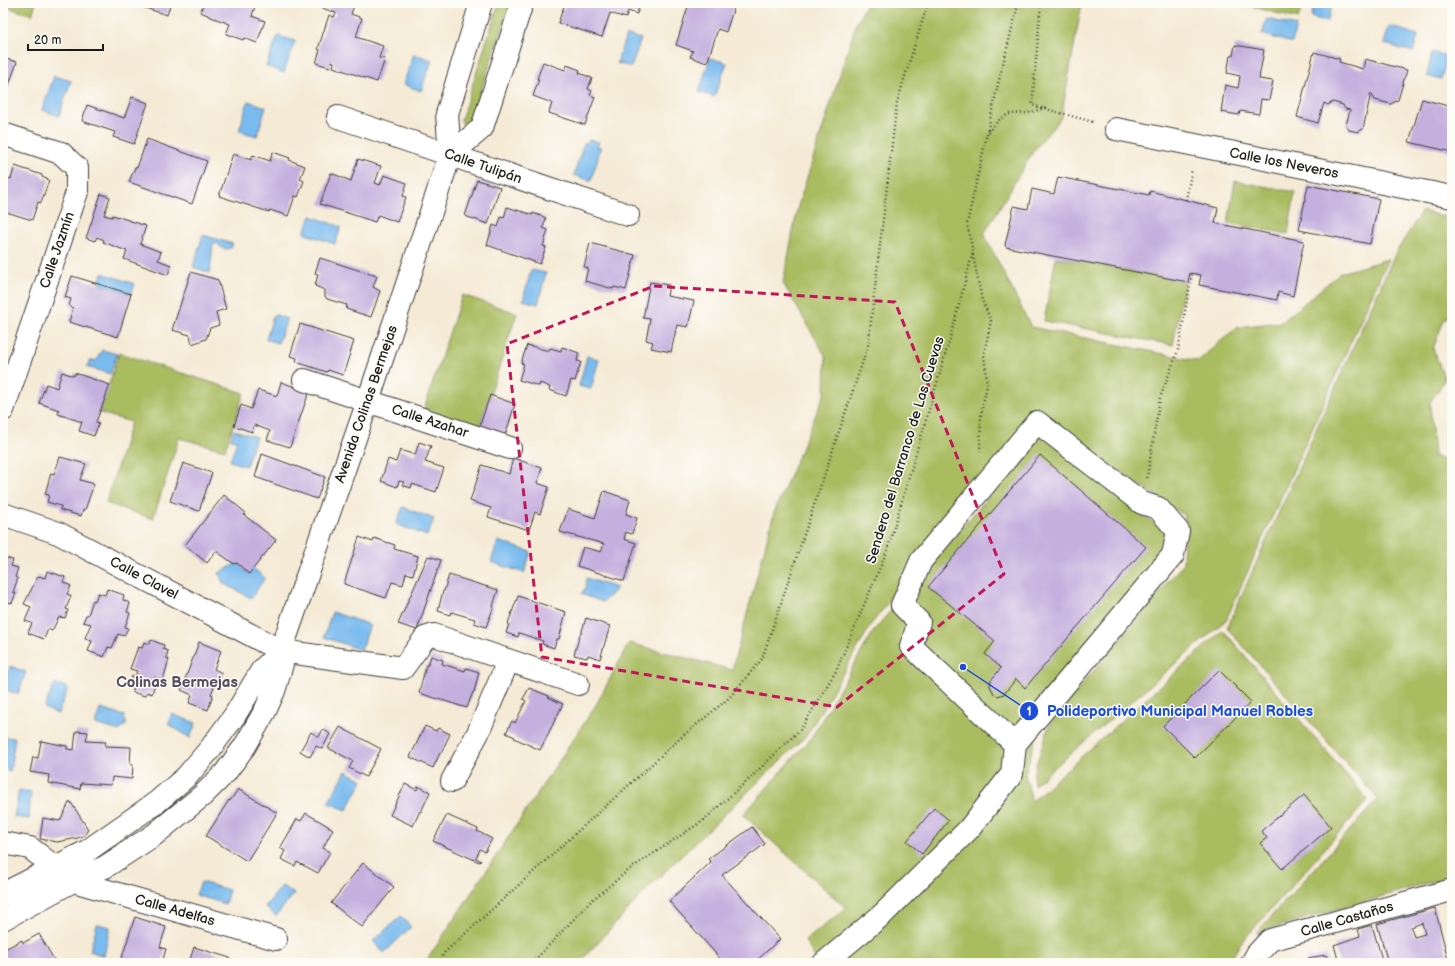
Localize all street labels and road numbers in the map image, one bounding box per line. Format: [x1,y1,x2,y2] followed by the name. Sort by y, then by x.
[1228,144,1340,182] street label: Calle los Neveros
[442,145,524,187] street label: Calle Tulipán
[36,209,78,290] street label: Calle Jazmín
[331,323,401,485] street label: Avenida Colinas Bermejas
[862,334,948,566] street label: Sendero del Barranco de Las Cuevas
[389,401,471,442] street label: Calle Azahar
[107,553,181,603] street label: Calle Clavel
[133,890,217,930] street label: Calle Adelfas
[1299,898,1395,940] street label: Calle Castaños

